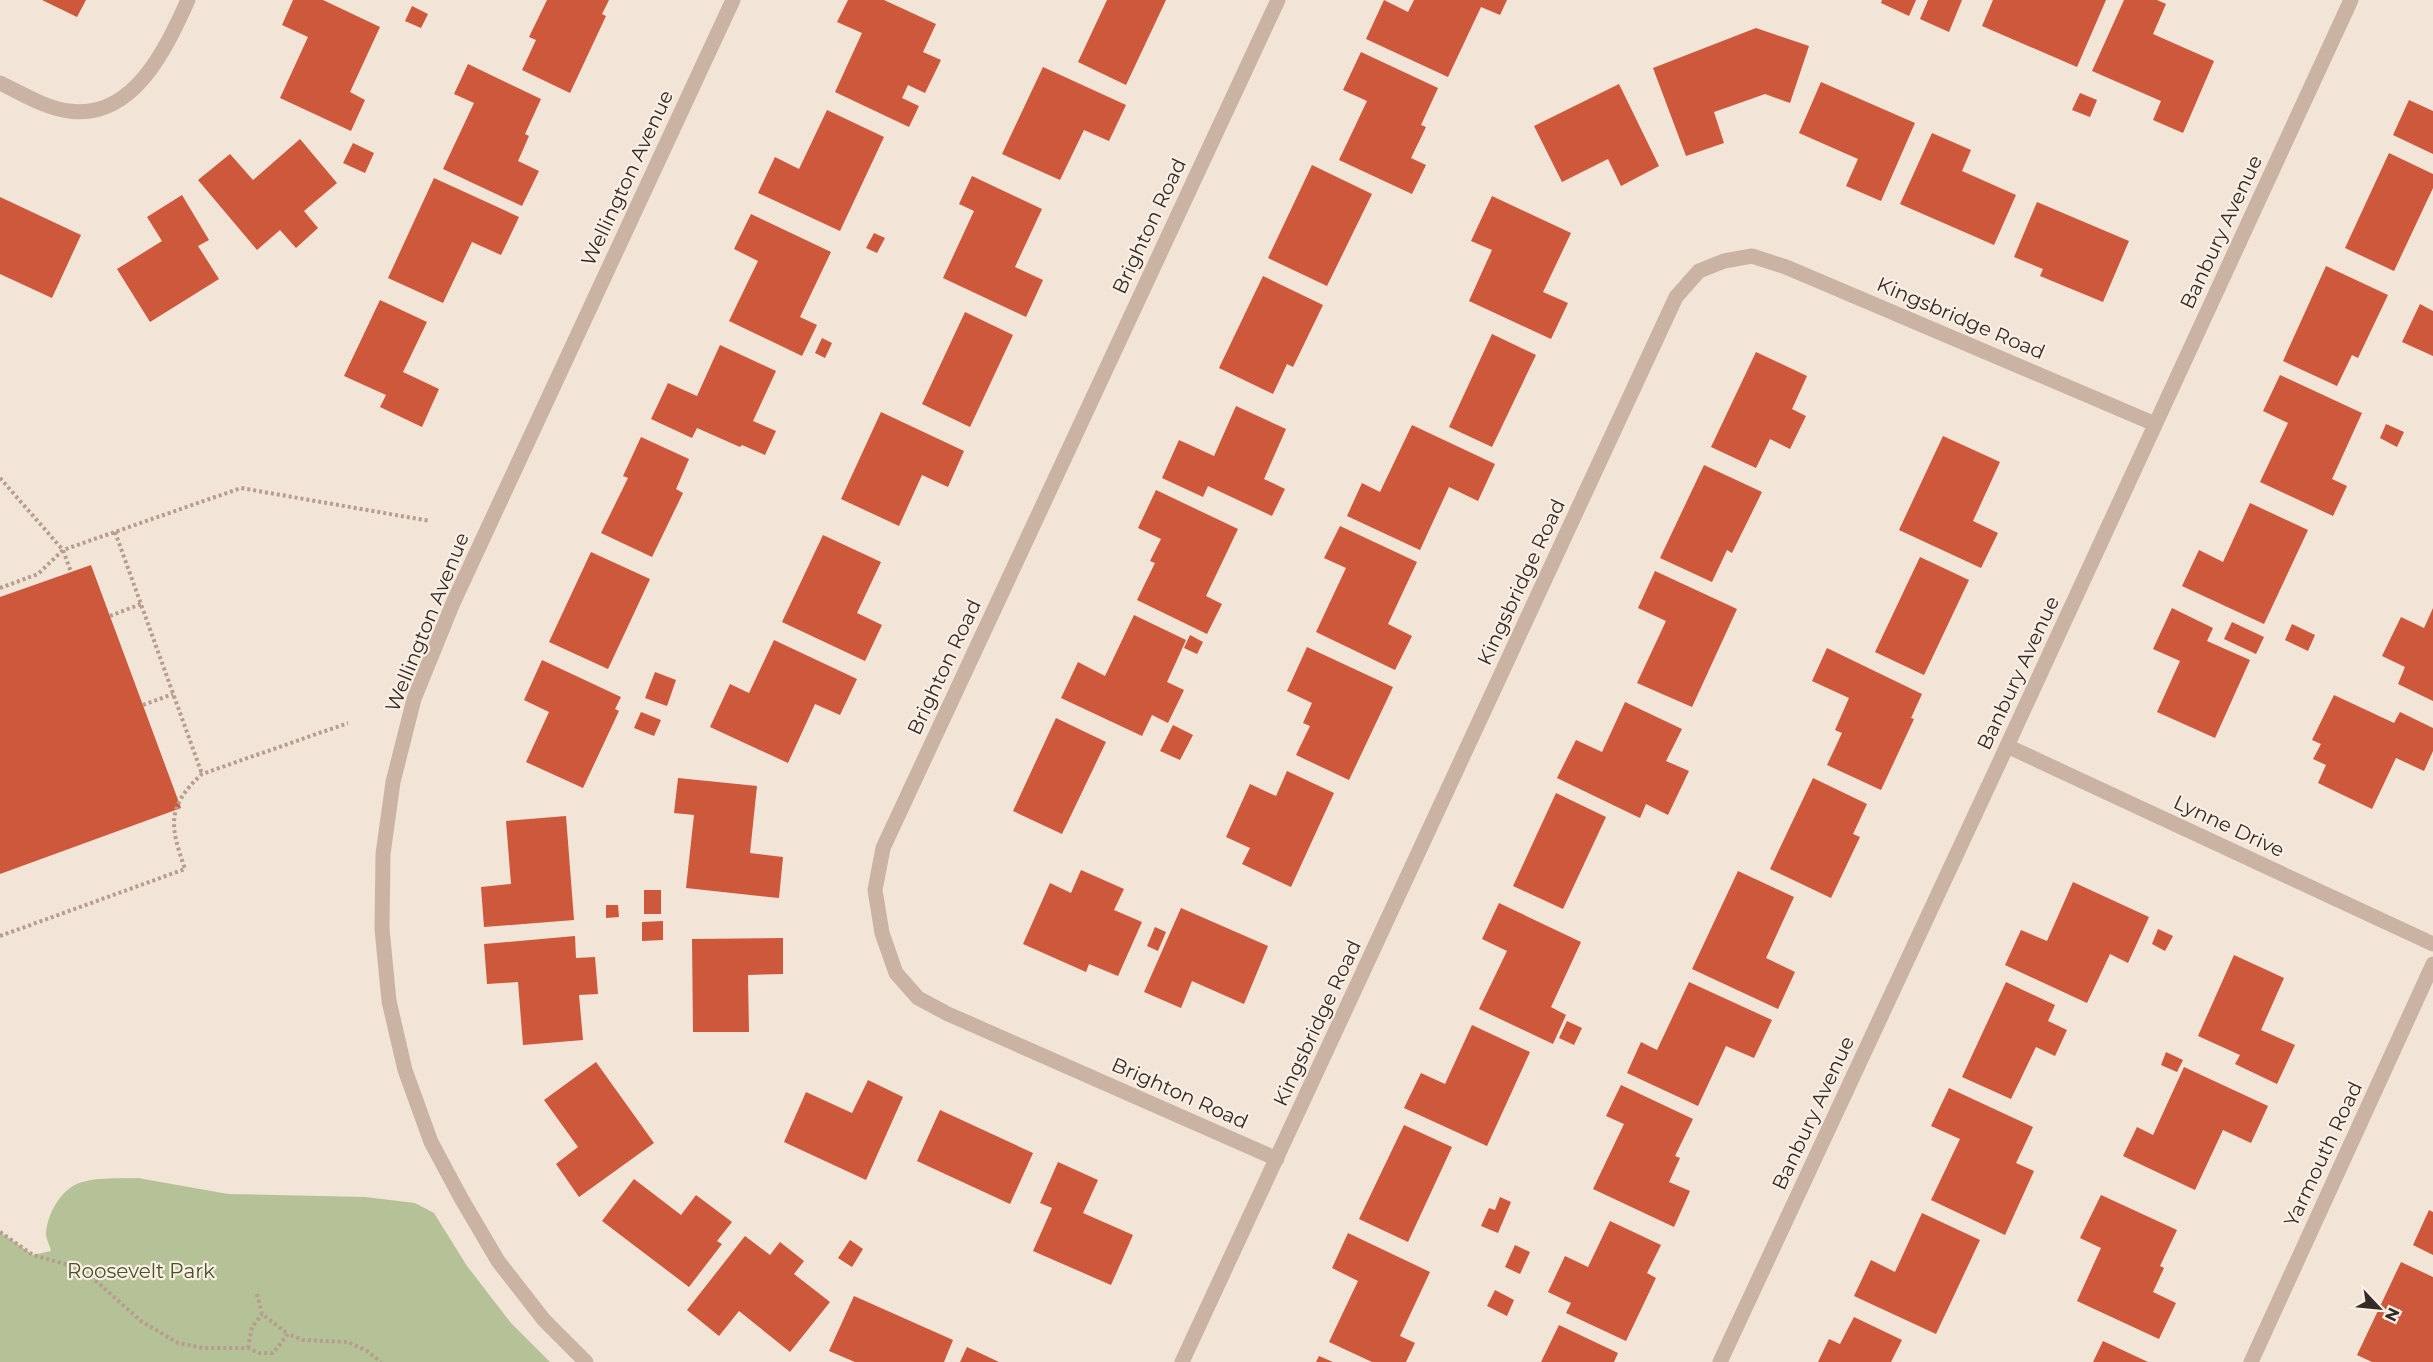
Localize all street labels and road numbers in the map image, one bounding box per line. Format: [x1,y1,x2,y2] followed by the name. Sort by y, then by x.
[576,86,678,270] street label: Wellington Avenue
[2175,151,2267,313] street label: Banbury Avenue
[1107,154,1191,298] street label: Brighton Road
[1873,272,2049,364] street label: Kingsbridge Road
[1472,495,1570,669] street label: Kingsbridge Road
[380,529,474,715] street label: Wellington Avenue
[1972,592,2064,754] street label: Banbury Avenue
[902,595,986,739] street label: Brighton Road
[2170,790,2288,862] street label: Lynne Drive
[1268,936,1366,1110] street label: Kingsbridge Road
[1767,1032,1859,1194] street label: Banbury Avenue
[1108,1052,1252,1134] street label: Brighton Road
[2279,1078,2367,1230] street label: Yarmouth Road

